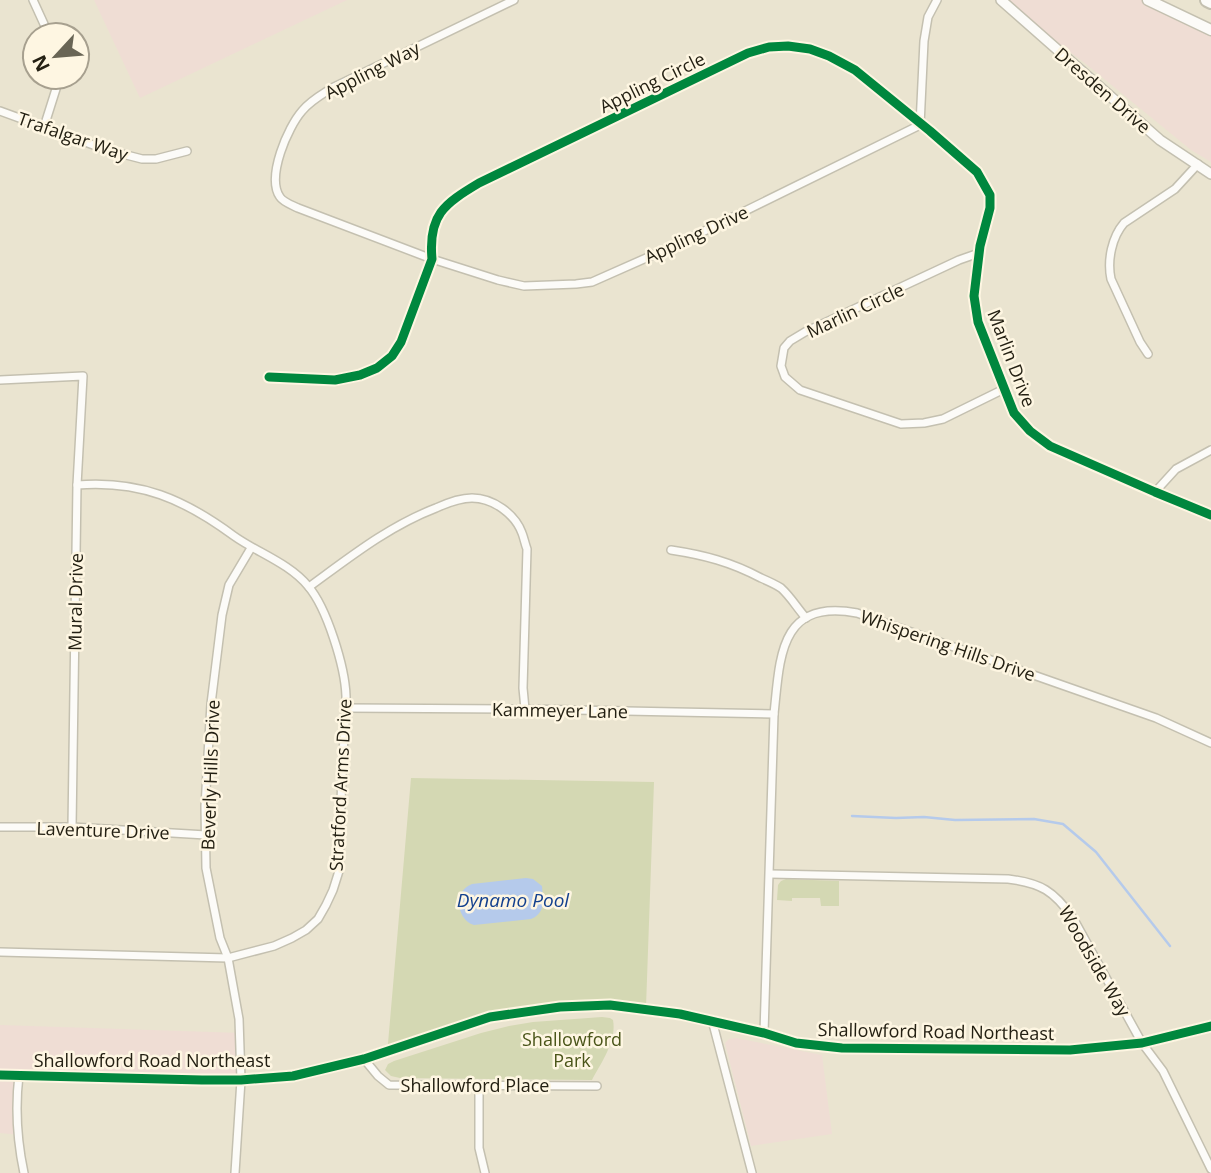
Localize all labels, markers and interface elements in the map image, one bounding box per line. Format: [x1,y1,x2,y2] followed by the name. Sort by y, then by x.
[21,21,91,91] north arrow
[320,35,424,104] street label: Appling Way
[1050,42,1156,138] street label: Dresden Drive
[595,46,709,118] street label: Appling Circle
[26,51,56,76] text: N
[15,106,132,166] street label: Trafalgar Way
[640,199,752,269] street label: Appling Drive
[802,277,908,343] street label: Marlin Circle
[982,306,1042,410] street label: Marlin Drive
[62,553,88,651] street label: Mural Drive
[857,604,1039,686] street label: Whispering Hills Drive
[492,697,628,723] street label: Kammeyer Lane
[323,698,357,872] street label: Stratford Arms Drive
[195,699,225,851] street label: Beverly Hills Drive
[36,816,170,844] street label: Laventure Drive
[457,887,570,913] water label: Dynamo Pool
[1054,901,1137,1021] street label: Woodside Way
[817,1017,1055,1045] street label: Shallowford Road Northeast
[522,1027,622,1072] park label: Shallowford Park
[34,1048,270,1072] street label: Shallowford Road Northeast
[401,1073,549,1097] street label: Shallowford Place

